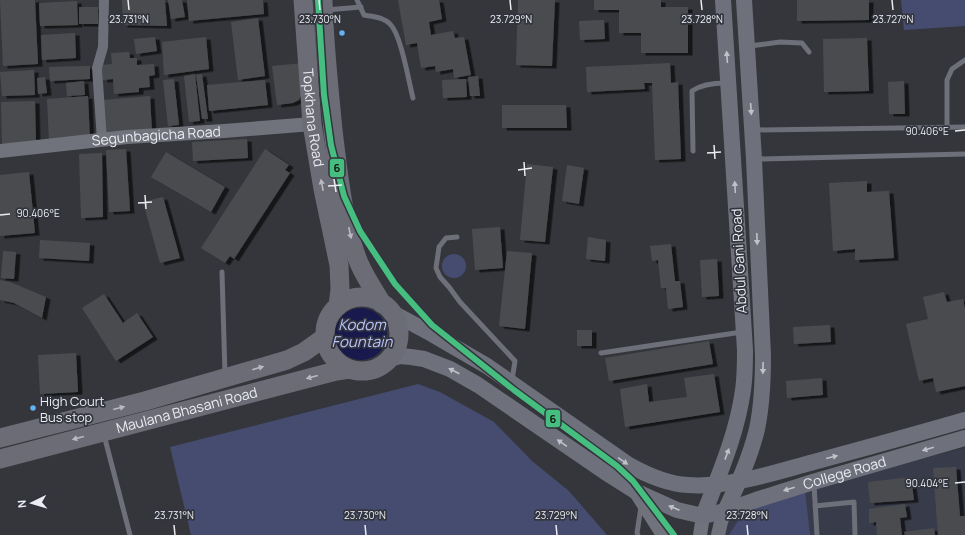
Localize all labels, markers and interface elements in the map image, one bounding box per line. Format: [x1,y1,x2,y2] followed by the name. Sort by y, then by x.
[109,12,149,26] text: 23.731°N
[299,12,341,26] text: 23.730°N
[490,12,532,26] text: 23.729°N
[681,12,723,26] text: 23.728°N
[873,12,914,26] text: 23.727°N
[337,28,347,38] unlabelled marker
[724,51,731,63] one-way arrow
[299,68,329,168] street label: Topkhana Road
[747,103,754,115] one-way arrow
[91,121,221,150] street label: Segunbagicha Road
[905,124,949,138] text: 90.406°E
[329,158,345,178] line badge: 6
[334,160,341,175] text: 6
[319,179,325,191] one-way arrow
[732,180,738,193] one-way arrow
[16,206,60,220] text: 90.406°E
[726,208,751,314] street label: Abdul Gani Road
[348,227,354,239] one-way arrow
[754,233,761,245] one-way arrow
[332,314,393,352] water label: Kodom Fountain
[760,362,766,375] one-way arrow
[252,365,264,371] one-way arrow
[448,368,460,374] one-way arrow
[306,374,318,380] one-way arrow
[114,382,259,437] street label: Maulana Bhasani Road
[40,392,105,426] place label: High Court Bus stop
[28,403,38,413] marker: High Court Bus stop
[114,405,126,411] one-way arrow
[545,409,561,428] line badge: 6
[550,411,557,426] text: 6
[72,436,84,442] one-way arrow
[557,439,568,447] one-way arrow
[921,446,933,452] one-way arrow
[724,448,730,460] one-way arrow
[801,451,888,494] street label: College Road
[826,454,838,460] one-way arrow
[618,457,628,465] one-way arrow
[906,476,949,490] text: 90.404°E
[12,483,52,523] north arrow
[783,486,795,492] one-way arrow
[14,499,29,509] text: N
[668,505,680,512] one-way arrow
[154,508,194,522] text: 23.731°N
[344,508,386,522] text: 23.730°N
[535,508,577,522] text: 23.729°N
[726,508,768,522] text: 23.728°N

